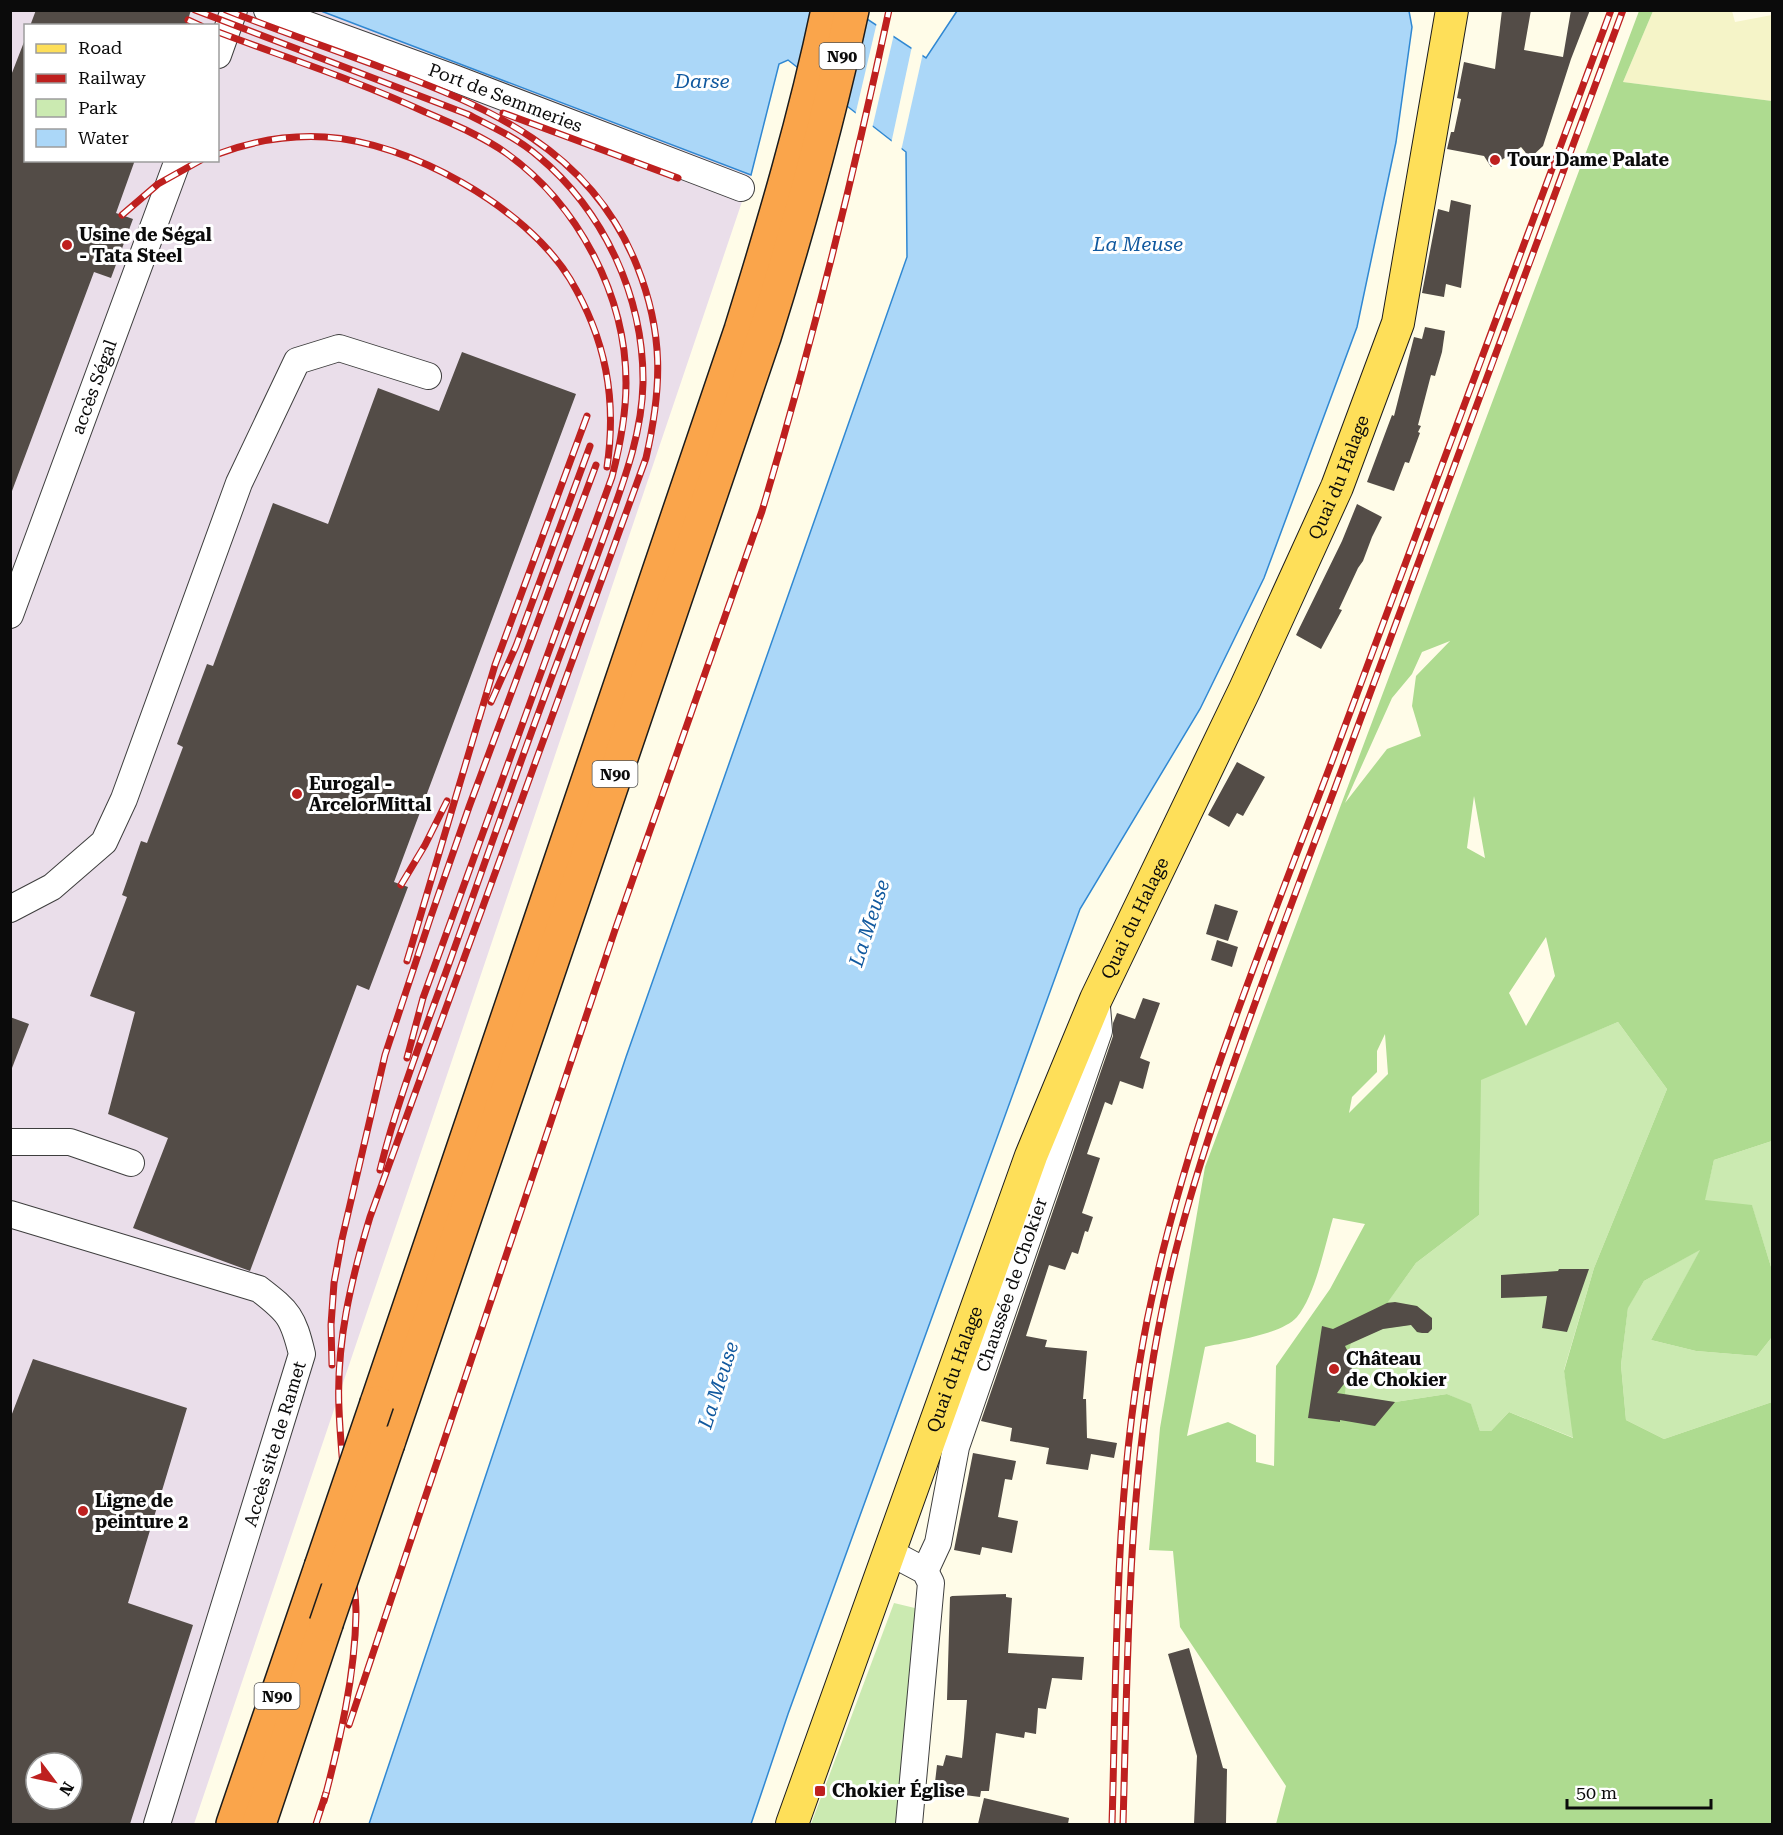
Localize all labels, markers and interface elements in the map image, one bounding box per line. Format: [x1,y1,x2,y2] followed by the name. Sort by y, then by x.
[24,24,219,162] legend
[78,37,123,58] text: Road
[820,43,864,69] road number: N90
[426,59,585,136] street label: Port de Semmeries
[78,67,146,88] text: Railway
[673,69,730,93] water label: Darse
[78,97,118,118] text: Park
[78,127,129,148] text: Water
[1507,149,1669,170] place label: Tour Dame Palate
[1488,153,1502,167] marker: Tour Dame Palate
[79,224,212,266] place label: Usine de Ségal - Tata Steel
[1092,232,1183,256] water label: La Meuse
[60,238,74,252] marker: Usine de Ségal - Tata Steel
[67,336,121,437] street label: accès Ségal
[1304,412,1373,543] street label: Quai du Halage
[592,761,638,787] road number: N90
[309,773,431,815] place label: Eurogal - ArcelorMittal
[290,787,304,801] marker: Eurogal - ArcelorMittal
[1096,854,1173,982] street label: Quai du Halage
[843,876,894,971] water label: La Meuse
[972,1195,1051,1375] street label: Chaussée de Chokier
[922,1303,986,1435] street label: Quai du Halage
[692,1338,743,1433] water label: La Meuse
[1346,1348,1447,1390] place label: Château de Chokier
[239,1358,310,1529] street label: Accès site de Ramet
[1327,1362,1341,1376] marker: Château de Chokier
[95,1490,188,1532] place label: Ligne de peinture 2
[76,1504,90,1518] marker: Ligne de peinture 2
[254,1683,300,1709] road number: N90
[24,1751,84,1811] north arrow
[1567,1772,1711,1810] scale bar
[55,1778,78,1799] text: N
[832,1779,965,1801] place label: Chokier Église
[1576,1782,1617,1803] text: 50 m
[813,1784,827,1798] marker: Chokier Église

